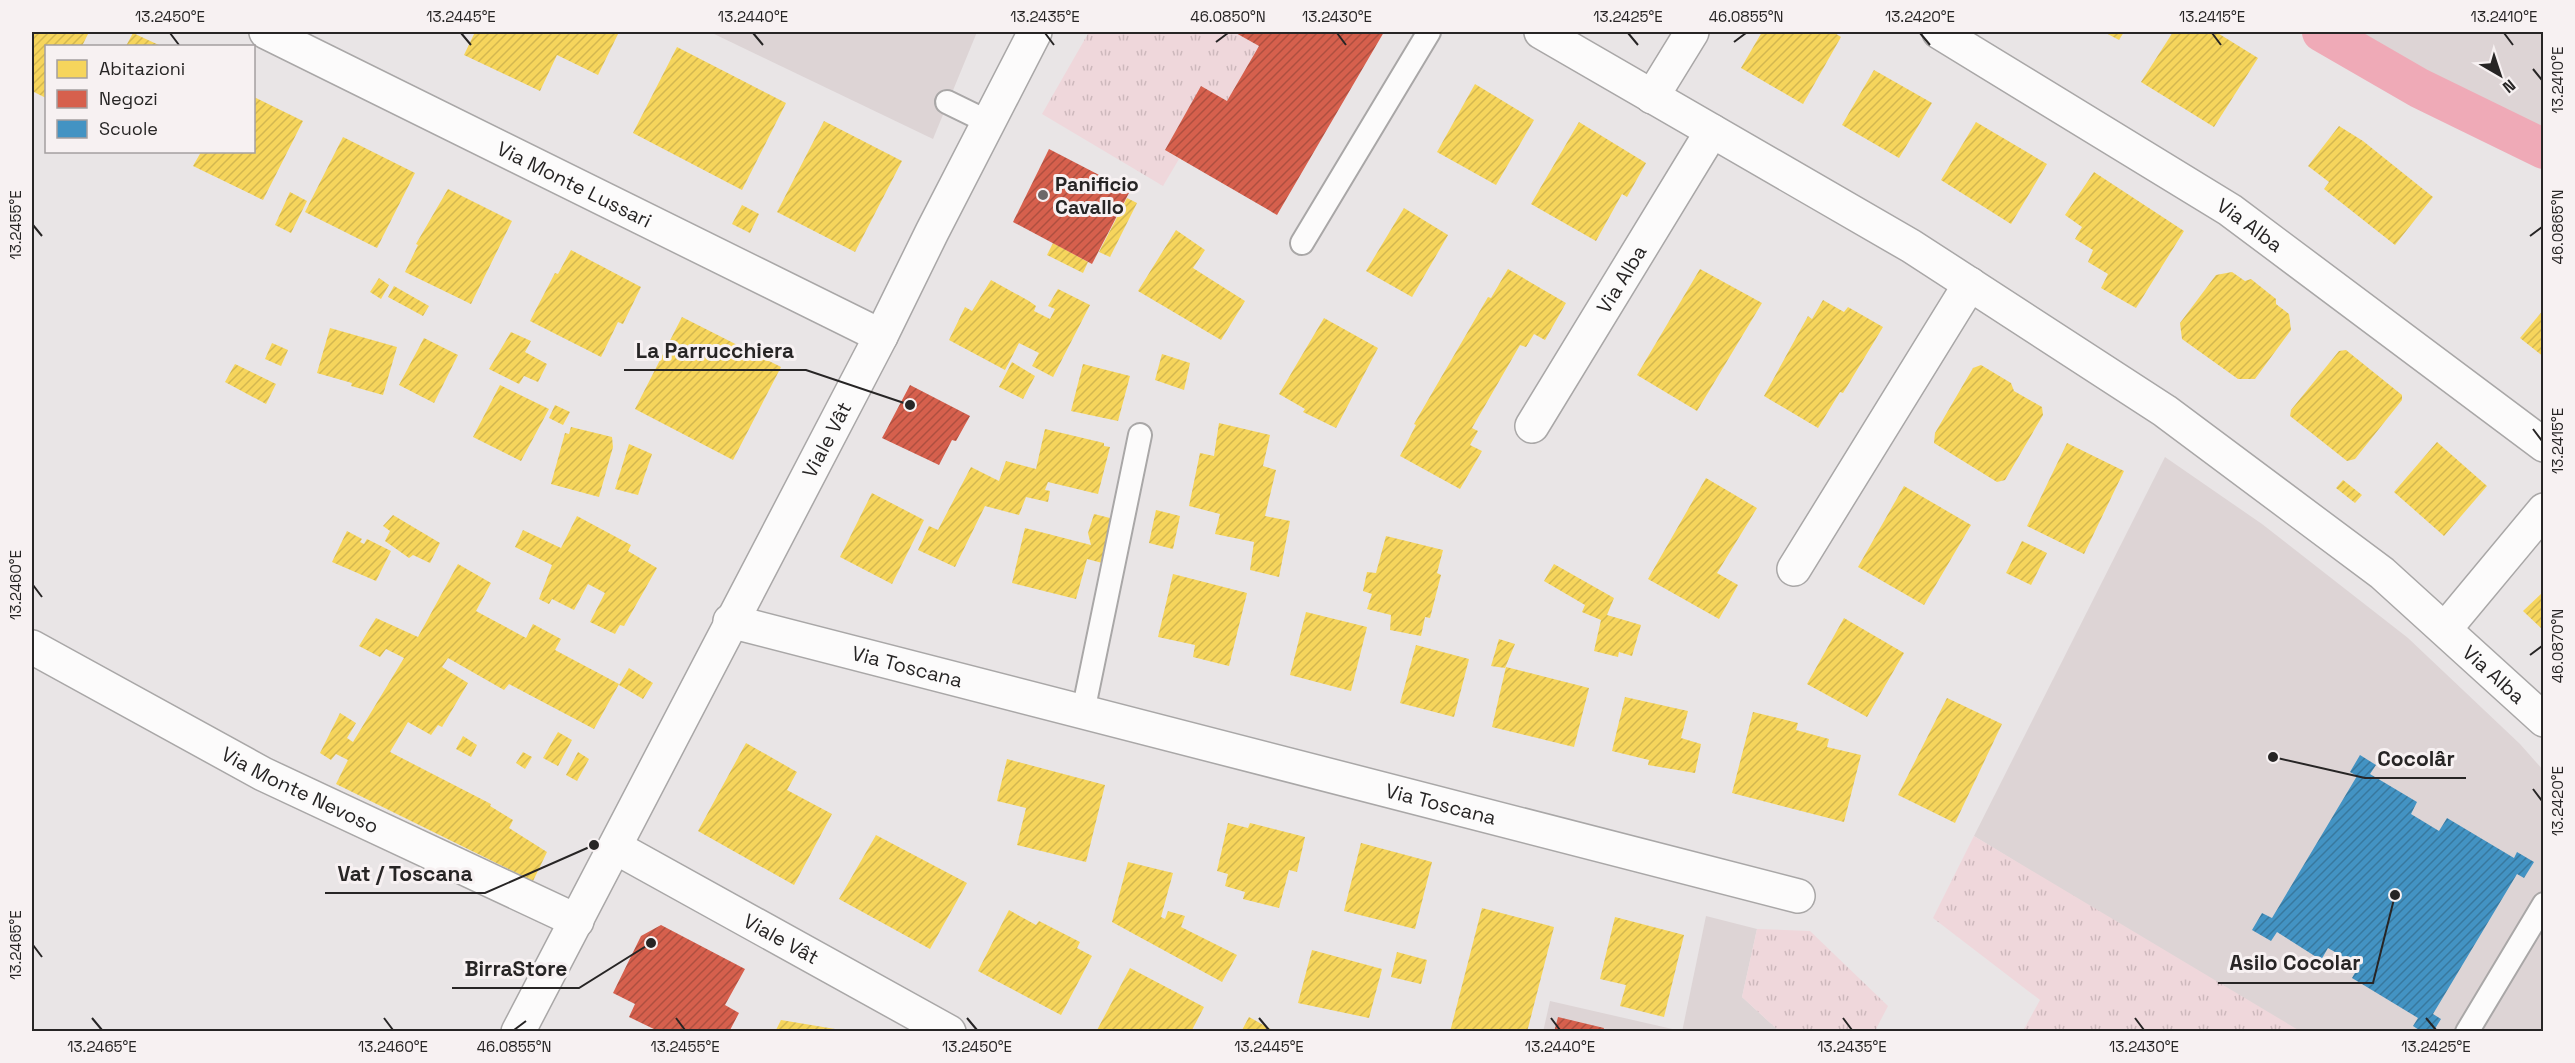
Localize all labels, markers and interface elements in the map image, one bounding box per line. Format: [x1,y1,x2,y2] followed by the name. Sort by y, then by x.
[135,7,205,26] text: 13.2450°E
[426,7,496,26] text: 13.2445°E
[718,7,788,26] text: 13.2440°E
[1010,7,1080,26] text: 13.2435°E
[1190,7,1266,26] text: 46.0850°N
[1302,7,1372,26] text: 13.2430°E
[1593,7,1663,26] text: 13.2425°E
[1709,7,1783,26] text: 46.0855°N
[1885,7,1955,26] text: 13.2420°E
[2179,7,2245,26] text: 13.2415°E
[2471,7,2537,26] text: 13.2410°E
[45,45,255,153] legend
[2470,45,2530,105] north arrow
[2548,47,2567,113] text: 13.2410°E
[99,57,185,80] text: Abitazioni
[2498,75,2520,98] text: N
[99,87,158,110] text: Negozi
[99,117,158,140] text: Scuole
[493,135,656,234] street label: Via Monte Lussari
[1055,171,1139,220] place label: Panificio Cavallo
[1036,188,1050,202] marker: Panificio Cavallo
[6,190,25,260] text: 13.2455°E
[2548,190,2567,264] text: 46.0865°N
[2212,192,2288,258] street label: Via Alba
[1591,240,1652,318] street label: Via Alba
[624,331,806,370] callout: La Parrucchiera
[636,337,794,364] text: La Parrucchiera
[796,397,857,482] street label: Viale Vât
[2548,408,2567,474] text: 13.2415°E
[6,550,25,620] text: 13.2460°E
[2548,609,2567,683] text: 46.0870°N
[2457,639,2530,709] street label: Via Alba
[849,640,965,693] street label: Via Toscana
[2365,739,2466,778] callout: Cocolâr
[217,741,383,839] street label: Via Monte Nevoso
[2377,745,2455,772] text: Cocolâr
[2548,766,2567,836] text: 13.2420°E
[1383,777,1499,831] street label: Via Toscana
[325,854,485,893] callout: Vat / Toscana
[337,860,473,887] text: Vat / Toscana
[739,908,823,970] street label: Viale Vât
[6,910,25,980] text: 13.2465°E
[2218,944,2373,983] callout: Asilo Cocolar
[452,949,579,988] callout: BirraStore
[2229,949,2361,976] text: Asilo Cocolar
[465,955,567,982] text: BirraStore
[67,1037,137,1056] text: 13.2465°E
[358,1037,428,1056] text: 13.2460°E
[477,1037,551,1056] text: 46.0855°N
[650,1037,720,1056] text: 13.2455°E
[942,1037,1012,1056] text: 13.2450°E
[1234,1037,1304,1056] text: 13.2445°E
[1525,1037,1595,1056] text: 13.2440°E
[1817,1037,1887,1056] text: 13.2435°E
[2109,1037,2179,1056] text: 13.2430°E
[2401,1037,2471,1056] text: 13.2425°E

